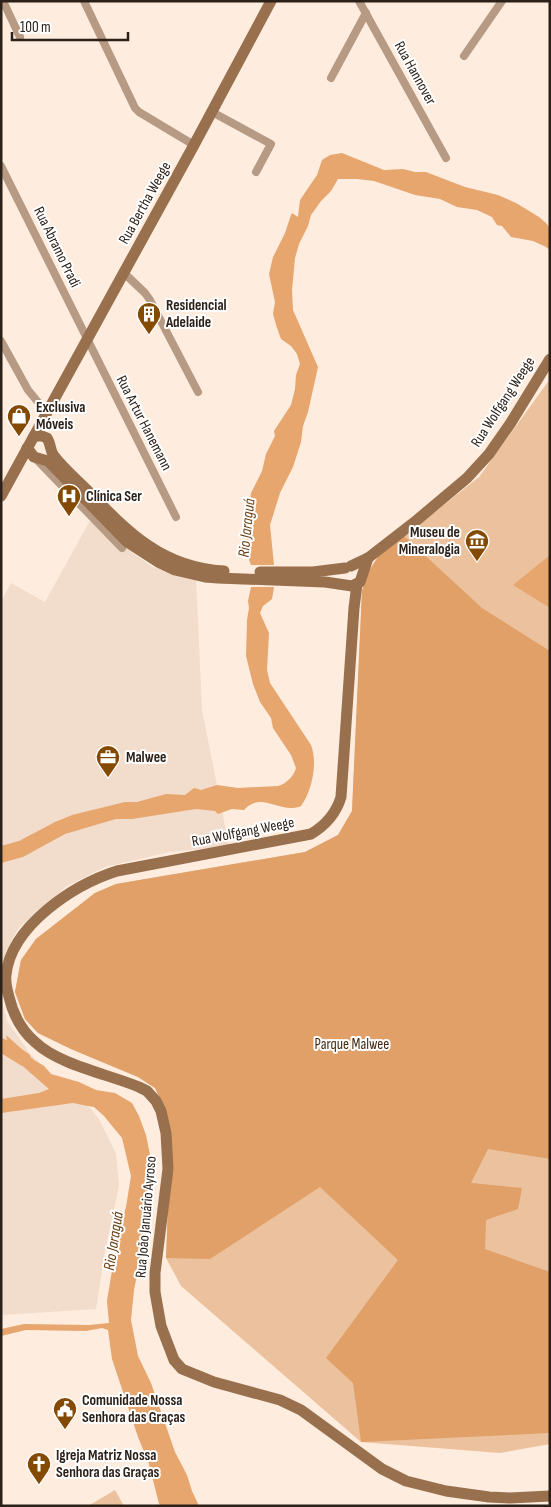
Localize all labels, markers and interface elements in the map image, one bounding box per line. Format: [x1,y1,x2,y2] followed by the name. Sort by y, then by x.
[12,10,129,42] scale bar
[20,18,51,37] text: 100 m
[390,38,441,109] street label: Rua Hannover
[115,158,175,248] street label: Rua Bertha Weege
[29,204,85,291] street label: Rua Abramo Pradi
[165,296,227,332] place label: Residencial Adelaide
[136,301,162,335] building icon: Residencial Adelaide
[467,353,539,451] street label: Rua Wolfgang Weege
[112,372,176,474] street label: Rua Artur Hanemann
[36,398,85,434] place label: Exclusiva Móveis
[6,403,32,437] shop icon: Exclusiva Móveis
[56,483,82,517] hospital icon: Clínica Ser
[86,487,142,506] place label: Clínica Ser
[234,497,260,558] water label: Rio Jaraguá
[399,523,460,559] place label: Museu de Mineralogia
[464,528,490,562] museum icon: Museu de Mineralogia
[95,744,121,778] office icon: Malwee
[126,748,166,767] place label: Malwee
[190,813,296,851] street label: Rua Wolfgang Weege
[315,1035,389,1054] park label: Parque Malwee
[131,1155,161,1279] street label: Rua João Januário Ayroso
[100,1210,128,1272] water label: Rio Jaraguá
[82,1391,186,1427] place label: Comunidade Nossa Senhora das Graças
[52,1396,78,1430] public building icon: Comunidade Nossa Senhora das Graças
[56,1446,160,1482] place label: Igreja Matriz Nossa Senhora das Graças
[26,1451,52,1485] church icon: Igreja Matriz Nossa Senhora das Graças

